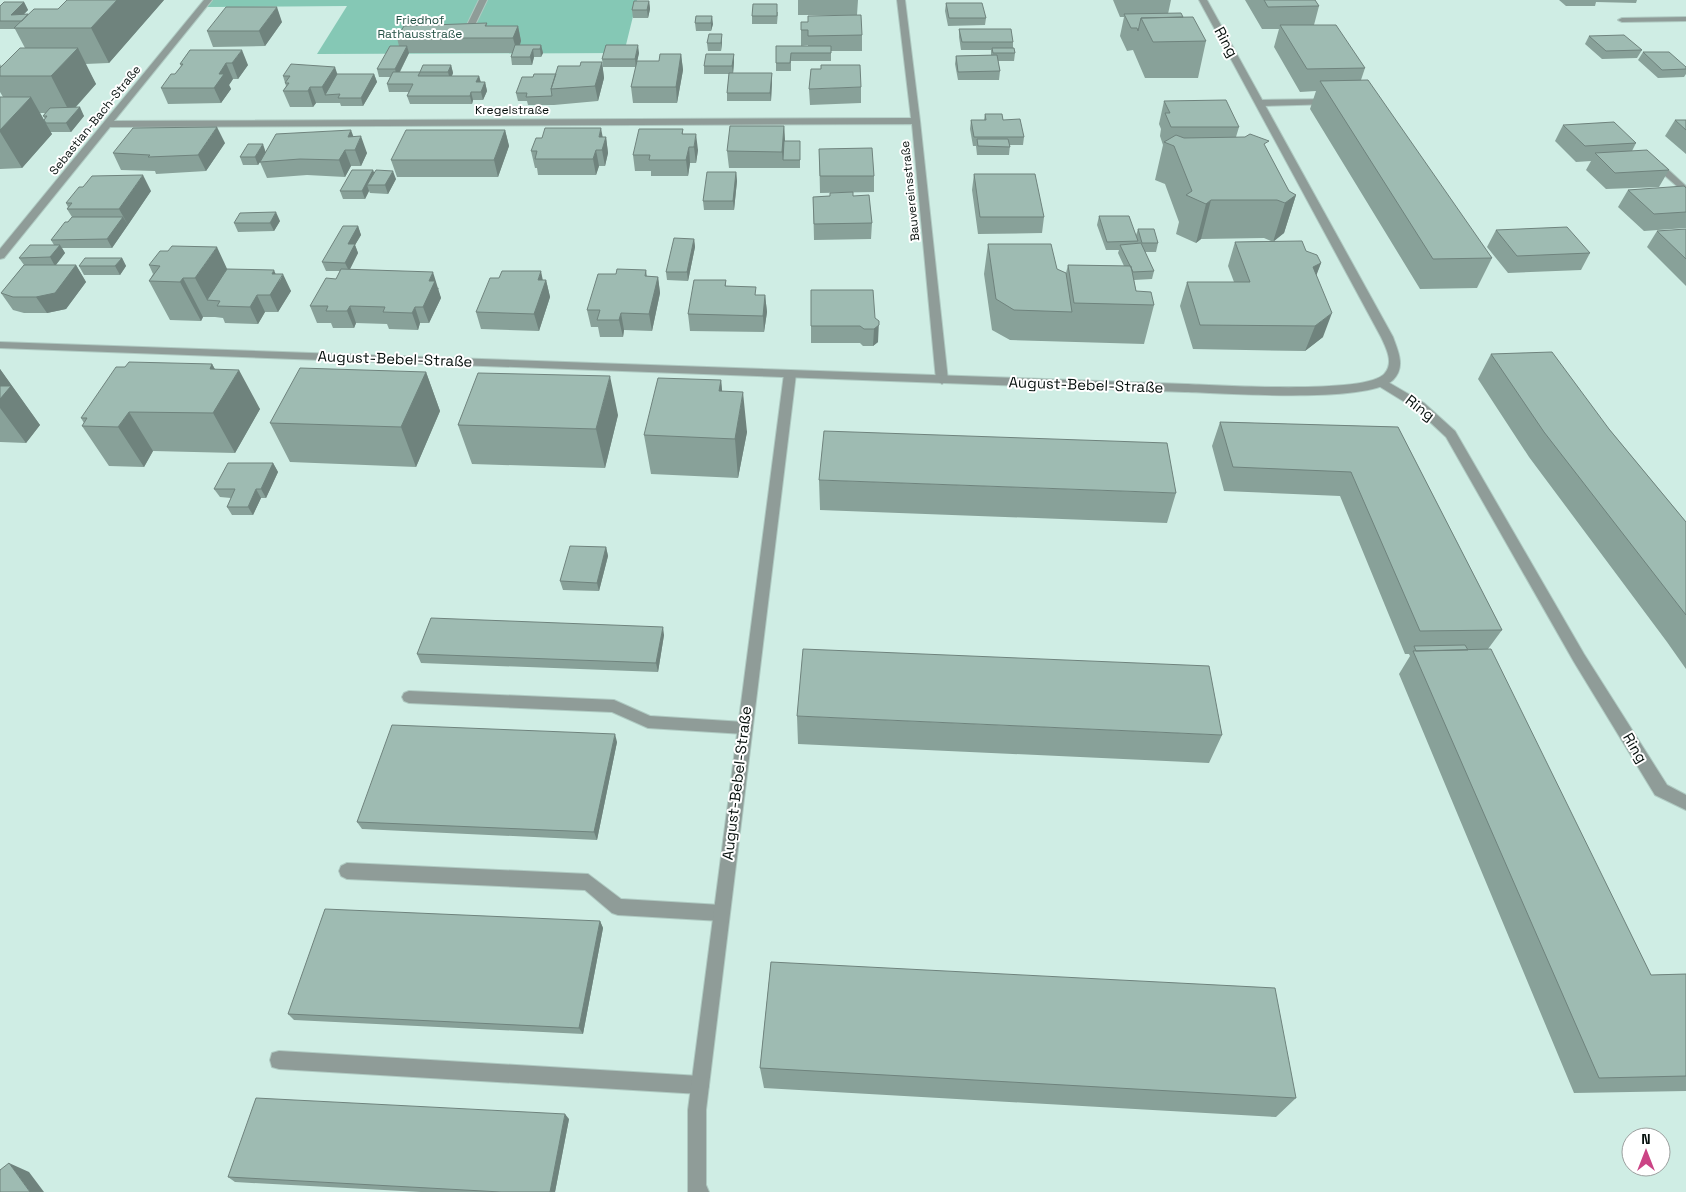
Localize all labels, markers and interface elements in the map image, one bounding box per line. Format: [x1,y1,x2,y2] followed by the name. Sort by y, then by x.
[378,12,462,42] park label: Friedhof Rathausstraße
[1210,23,1242,60] street label: Ring
[46,62,144,178] street label: Sebastian-Bach-Straße
[475,102,549,118] street label: Kregelstraße
[897,140,923,242] street label: Bauvereinsstraße
[317,346,473,371] street label: August-Bebel-Straße
[1008,372,1164,397] street label: August-Bebel-Straße
[1402,390,1439,425] street label: Ring
[718,705,755,861] street label: August-Bebel-Straße
[1619,729,1652,766] street label: Ring
[1621,1127,1671,1177] north arrow
[1641,1130,1651,1148] text: N

